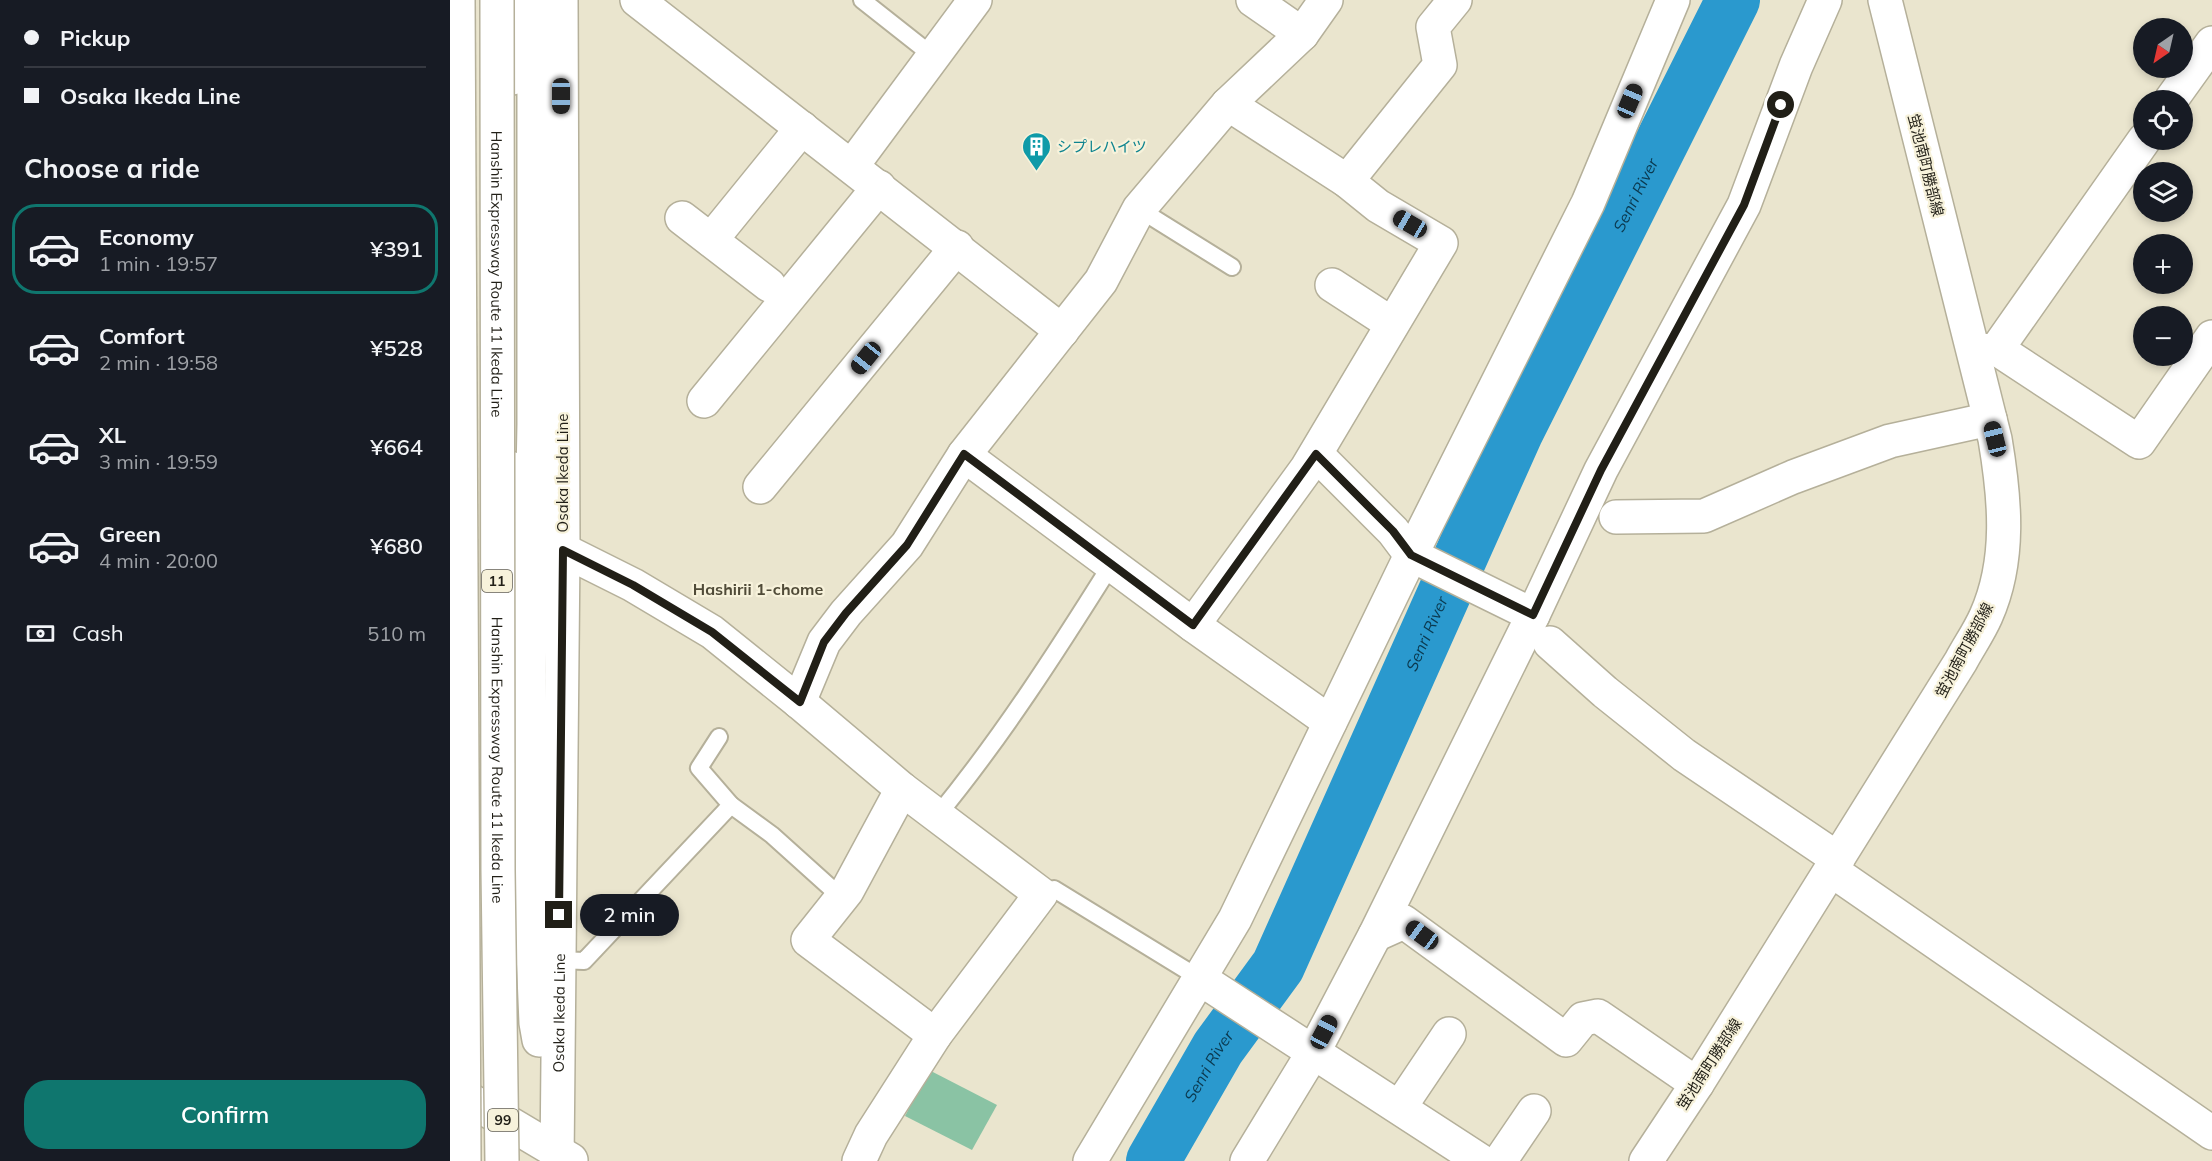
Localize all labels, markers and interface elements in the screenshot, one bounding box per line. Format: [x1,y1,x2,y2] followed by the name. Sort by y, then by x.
[2133,18,2193,78] north arrow
[2133,18,2193,366] map controls
[60,24,130,52] text: Pickup
[552,78,570,114] car
[1615,81,1645,121] car
[60,82,241,110] text: Osaka Ikeda Line
[2133,90,2193,150] button: locate
[1767,91,1794,118] route start
[1904,112,1948,218] street label: 蛍池南町勝部線
[1020,130,1052,172] building icon: シプレハイツ
[488,131,507,417] street label: Hanshin Expressway Route 11 Ikeda Line
[1057,137,1147,156] place label: シプレハイツ
[24,151,200,185] text: Choose a ride
[1609,154,1663,235] water label: Senri River
[2133,162,2193,222] button: layers
[1390,207,1430,241] car
[27,222,81,276] icon: car
[99,223,194,251] text: Economy
[2133,234,2193,294] button: +
[370,235,423,263] text: ¥391
[99,251,218,276] text: 1 min · 19:57
[2133,306,2193,366] button: −
[27,321,81,375] icon: car
[99,322,185,350] text: Comfort
[370,334,423,362] text: ¥528
[848,338,884,378] car
[99,350,218,375] text: 2 min · 19:58
[553,414,572,532] street label: Osaka Ikeda Line
[1982,419,2008,459] car
[27,420,81,474] icon: car
[99,421,126,449] text: XL
[370,433,423,461] text: ¥664
[99,449,218,474] text: 3 min · 19:59
[27,519,81,573] icon: car
[99,520,161,548] text: Green
[370,532,423,560] text: ¥680
[99,548,218,573] text: 4 min · 20:00
[482,570,512,592] road number: 11
[693,579,823,599] district label: Hashirii 1-chome
[1401,592,1452,674] water label: Senri River
[1931,599,1997,701] street label: 蛍池南町勝部線
[24,617,57,650] icon: cash
[488,617,508,903] street label: Hanshin Expressway Route 11 Ikeda Line
[72,619,124,647] text: Cash
[367,621,426,646] text: 510 m
[580,894,679,936] callout: 2 min
[545,901,572,928] route end
[604,902,655,927] text: 2 min
[1402,917,1442,953] car
[548,953,569,1073] street label: Osaka Ikeda Line
[1308,1012,1340,1052] car
[1672,1015,1746,1113] street label: 蛍池南町勝部線
[1179,1025,1238,1105] water label: Senri River
[24,1080,426,1149] button: Confirm
[488,1109,518,1131] road number: 99

